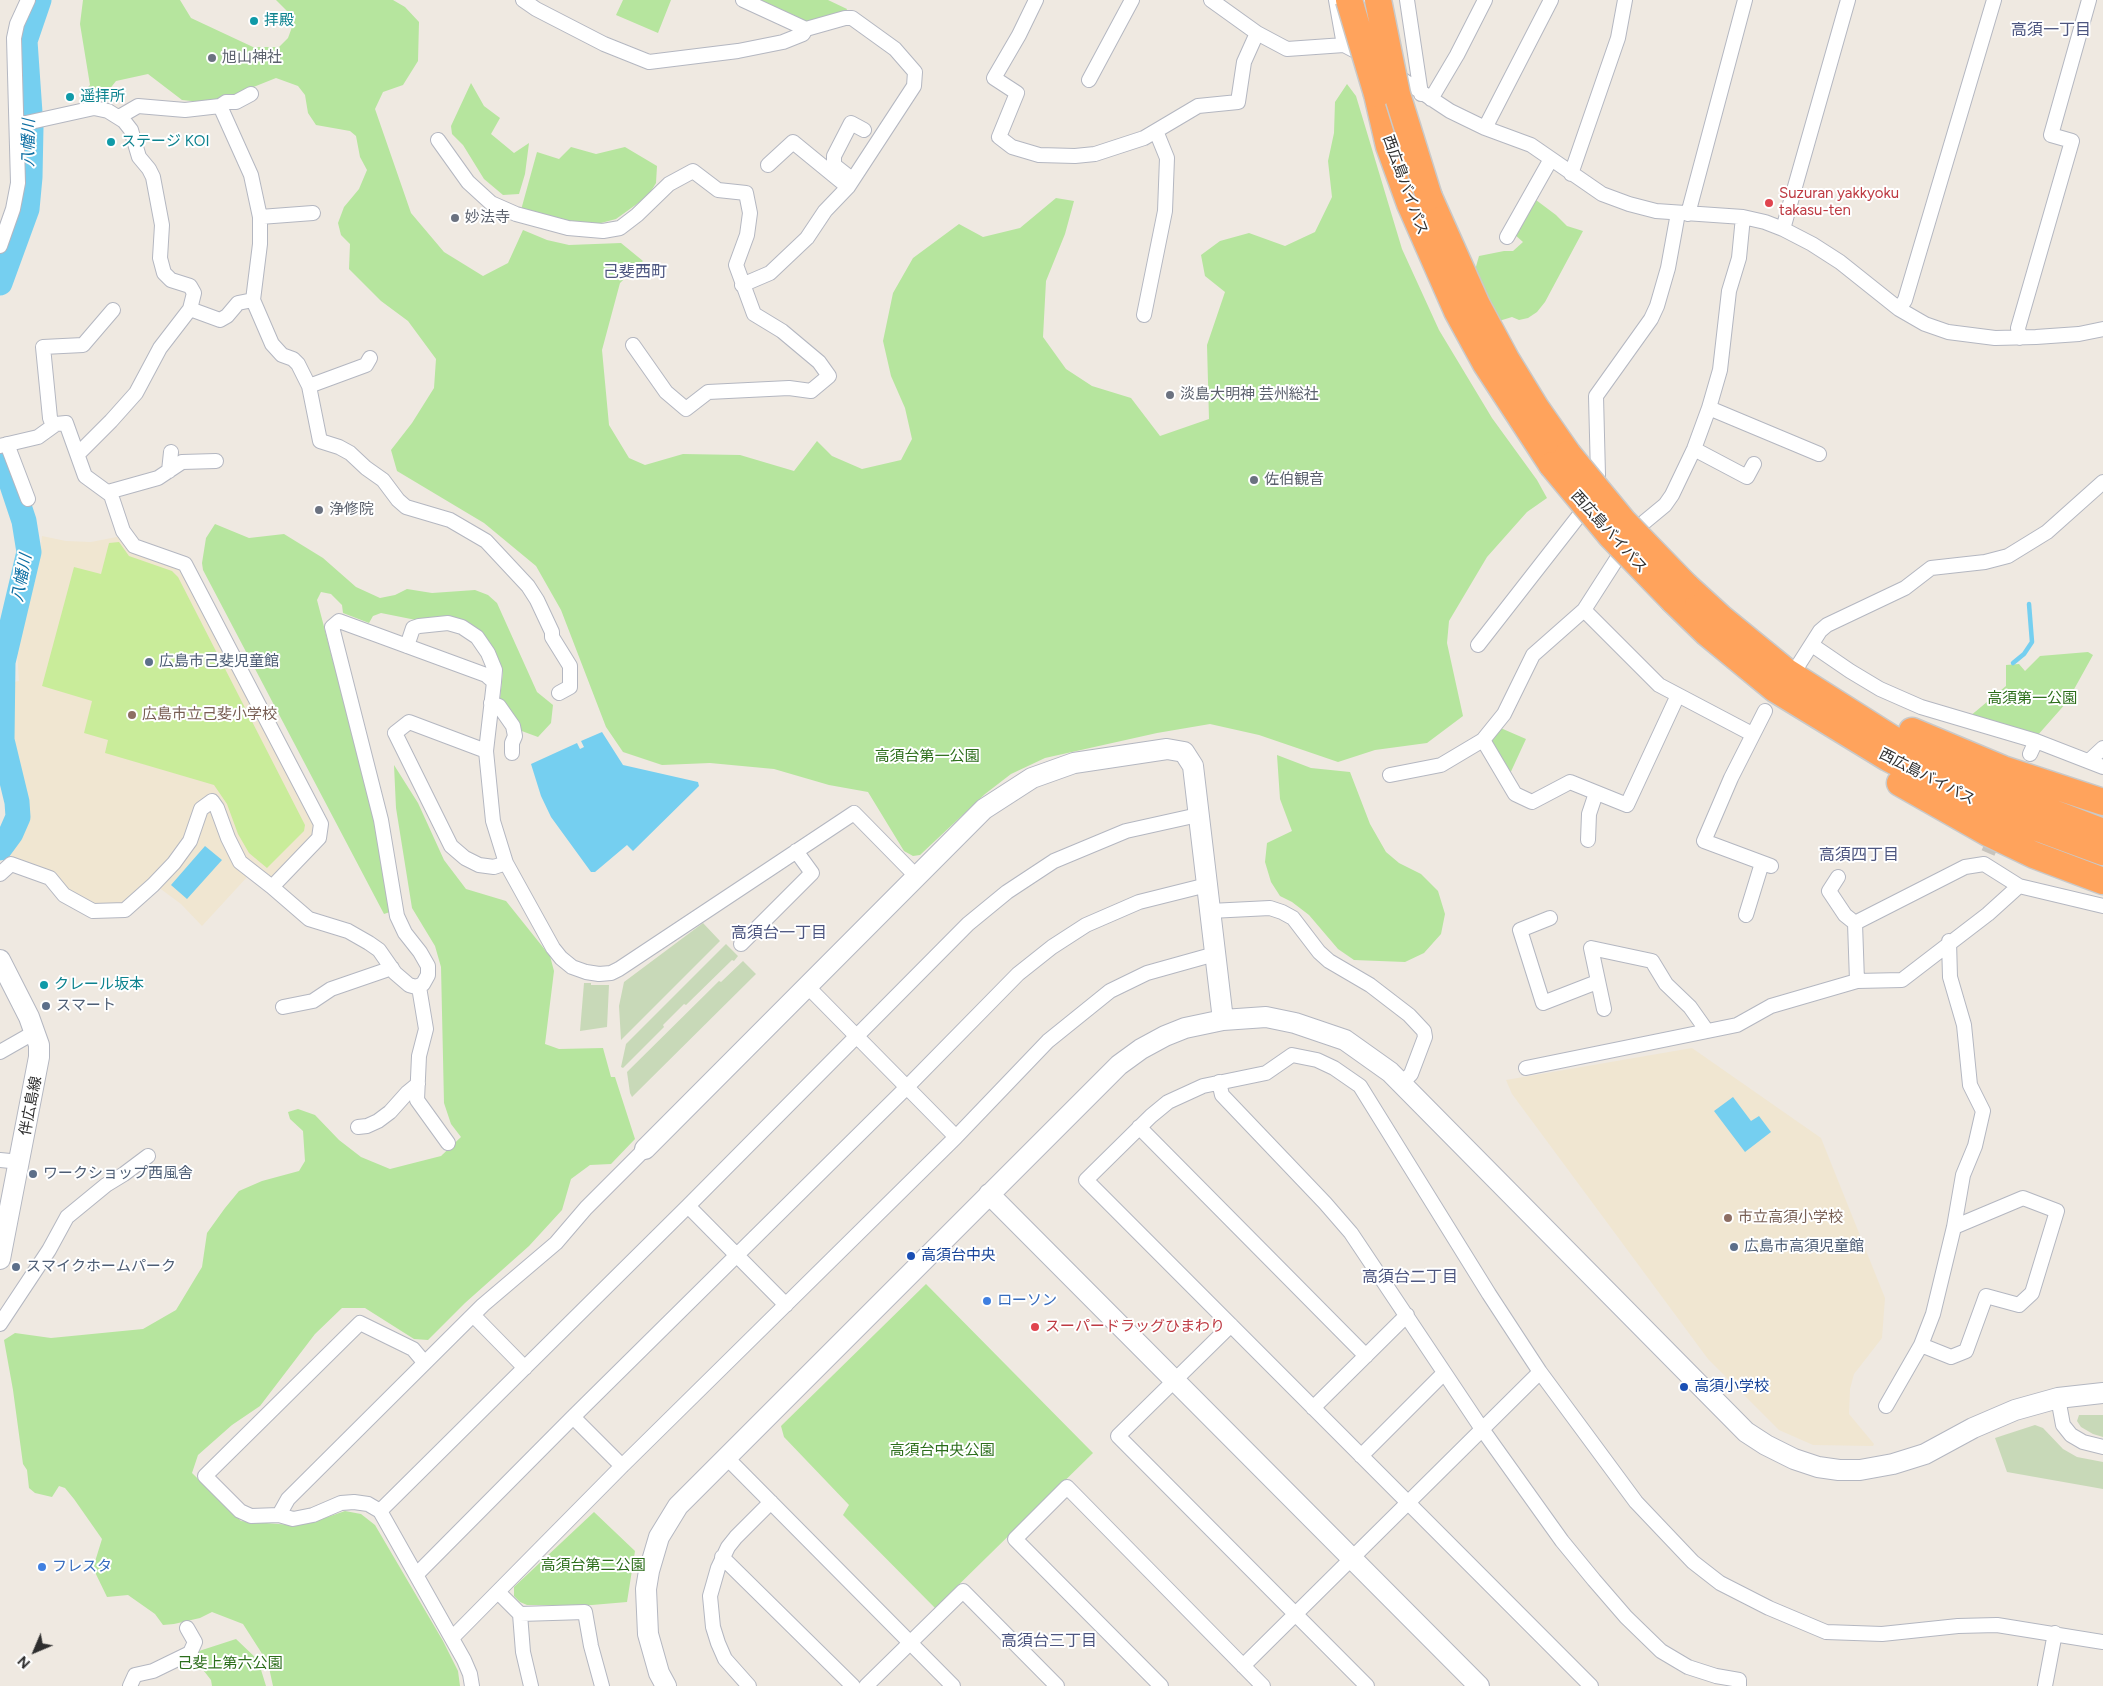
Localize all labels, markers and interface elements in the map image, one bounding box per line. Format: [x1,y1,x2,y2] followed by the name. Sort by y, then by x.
[264,12,294,30] place label: 拝殿
[248,15,260,27] marker: 拝殿
[2011,20,2091,40] district label: 高須一丁目
[222,49,282,67] place label: 旭山神社
[206,52,218,64] marker: 旭山神社
[80,88,125,106] place label: 遥拝所
[64,91,76,103] marker: 遥拝所
[19,119,39,167] water label: 八幡川
[121,133,210,151] place label: ステージ KOI
[1379,133,1431,237] street label: 西広島バイパス
[105,136,117,148] marker: ステージ KOI
[1779,185,1899,220] place label: Suzuran yakkyoku takasu-ten
[1763,197,1775,209] marker: Suzuran yakkyoku takasu-ten
[465,209,510,227] place label: 妙法寺
[449,212,461,224] marker: 妙法寺
[603,262,667,282] district label: 己斐西町
[1180,386,1319,404] place label: 淡島大明神 芸州総社
[1164,389,1176,401] marker: 淡島大明神 芸州総社
[1264,471,1324,489] place label: 佐伯観音
[1248,474,1260,486] marker: 佐伯観音
[1567,487,1651,577] street label: 西広島バイパス
[329,501,374,519] place label: 浄修院
[313,504,325,516] marker: 浄修院
[8,553,36,603] water label: 八幡川
[159,653,279,671] place label: 広島市己斐児童館
[143,656,155,668] marker: 広島市己斐児童館
[1987,690,2077,708] park label: 高須第一公園
[142,706,277,724] place label: 広島市立己斐小学校
[126,709,138,721] marker: 広島市立己斐小学校
[1876,745,1978,809] street label: 西広島バイパス
[875,748,979,766] park label: 高須台第一公園
[1819,845,1899,865] district label: 高須四丁目
[731,923,827,943] district label: 高須台一丁目
[54,976,144,994] place label: クレール坂本
[38,979,50,991] marker: クレール坂本
[56,997,116,1015] place label: スマート
[40,1000,52,1012] marker: スマート
[16,1075,46,1137] street label: 伴広島線
[43,1165,193,1183] place label: ワークショップ西風舎
[27,1168,39,1180] marker: ワークショップ西風舎
[1738,1209,1843,1227] place label: 市立高須小学校
[1722,1212,1734,1224] marker: 市立高須小学校
[1744,1238,1864,1256] place label: 広島市高須児童館
[1728,1241,1740,1253] marker: 広島市高須児童館
[921,1247,996,1265] place label: 高須台中央
[905,1250,917,1262] marker: 高須台中央
[26,1258,176,1276] place label: スマイクホームパーク
[10,1261,22,1273] marker: スマイクホームパーク
[1362,1267,1458,1287] district label: 高須台二丁目
[997,1292,1057,1310] place label: ローソン
[981,1295,993,1307] marker: ローソン
[1045,1318,1225,1336] place label: スーパードラッグひまわり
[1029,1321,1041,1333] marker: スーパードラッグひまわり
[1694,1378,1769,1396] place label: 高須小学校
[1678,1381,1690,1393] marker: 高須小学校
[890,1442,994,1460] park label: 高須台中央公園
[541,1557,645,1575] park label: 高須台第二公園
[52,1558,112,1576] place label: フレスタ
[36,1561,48,1573] marker: フレスタ
[10,1626,60,1676] north arrow
[1001,1631,1097,1651] district label: 高須台三丁目
[14,1652,34,1672] text: N
[178,1655,282,1673] park label: 己斐上第六公園

